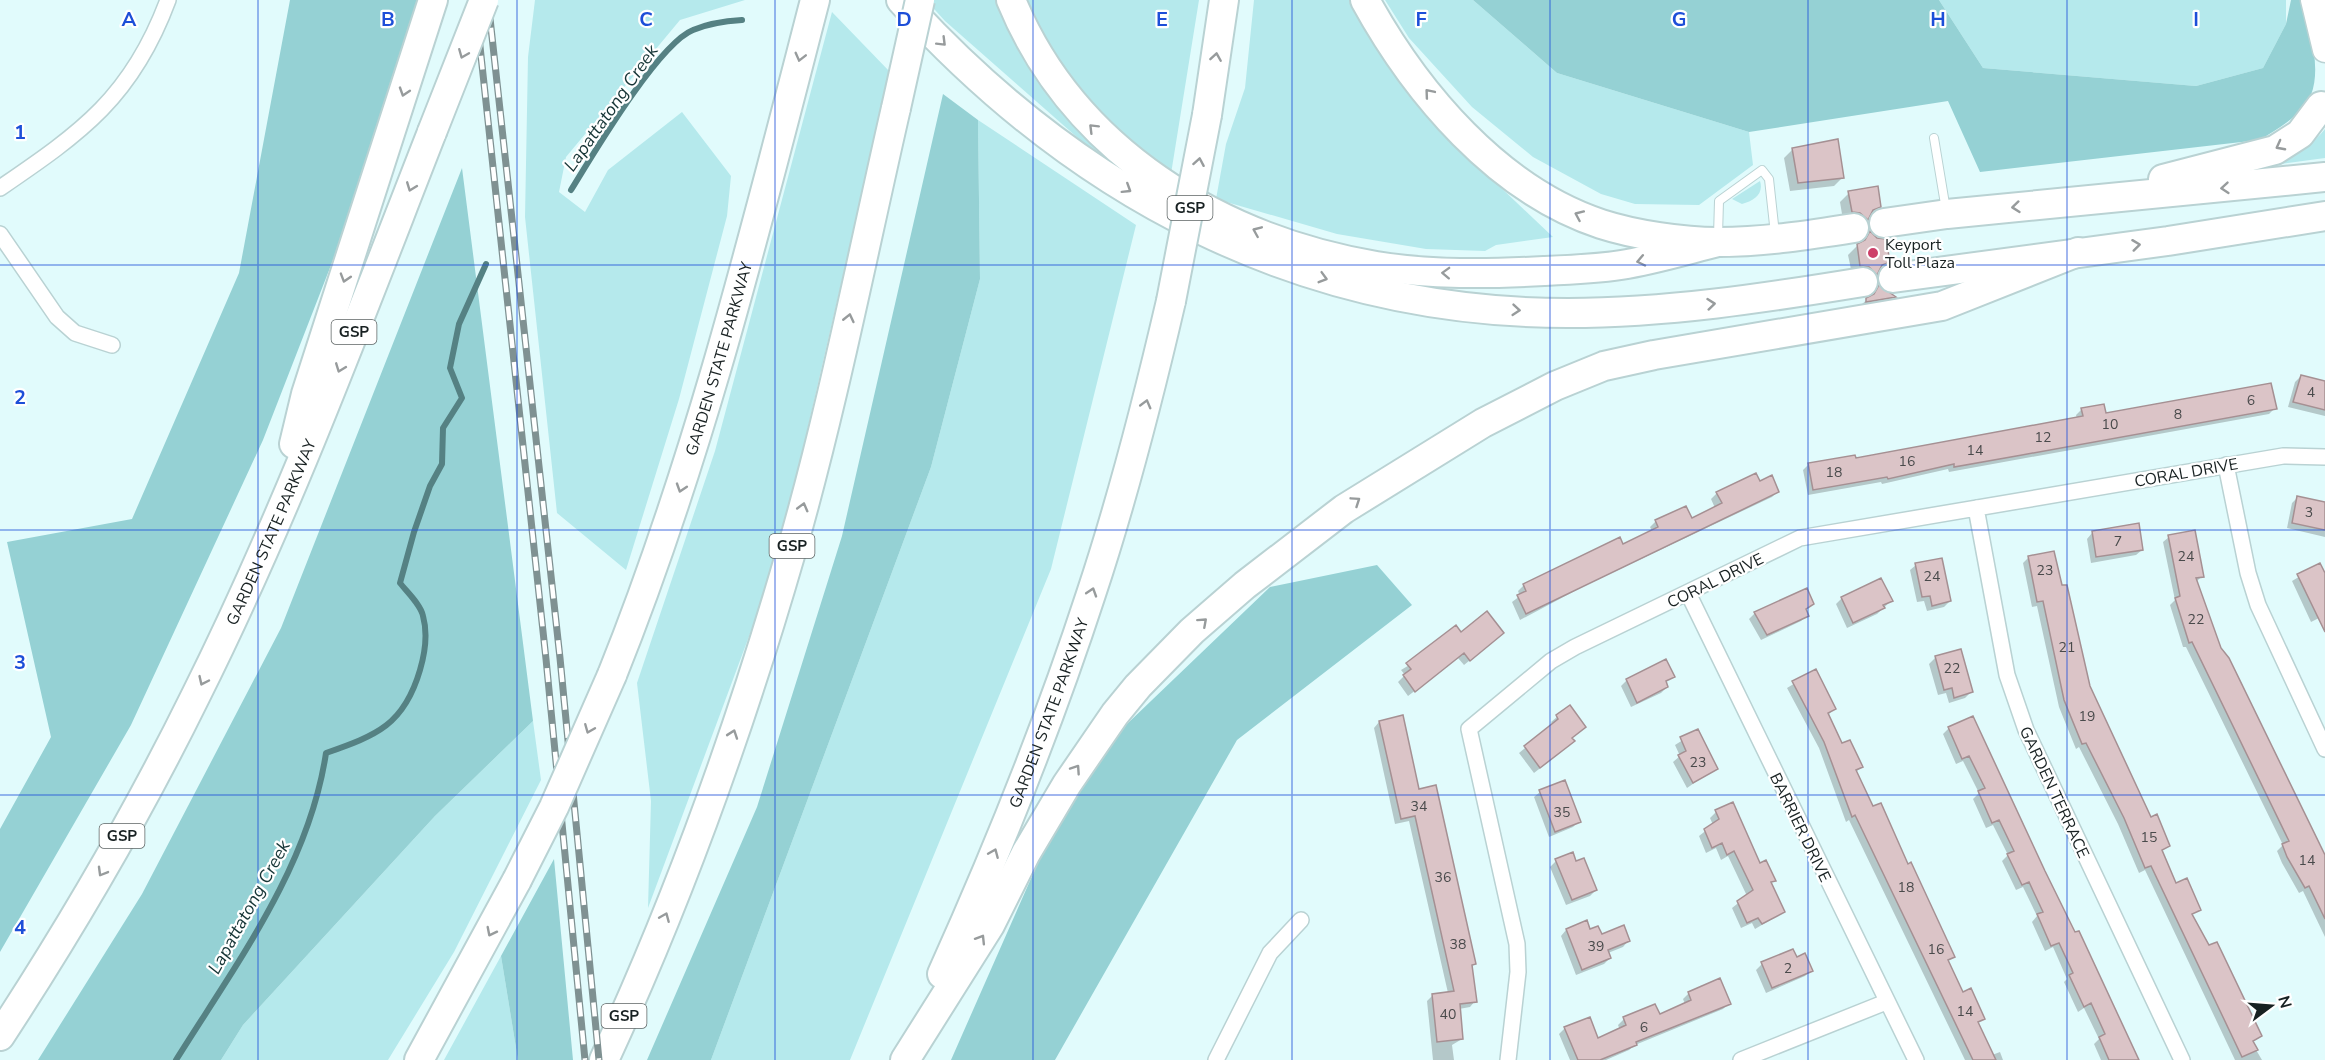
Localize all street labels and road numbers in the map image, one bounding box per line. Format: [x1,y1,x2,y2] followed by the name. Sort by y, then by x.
[1168,196,1212,220] road number: GSP
[681,259,758,459] street label: GARDEN STATE PARKWAY
[332,320,376,344] road number: GSP
[221,436,322,629] street label: GARDEN STATE PARKWAY
[2133,453,2240,493] street label: CORAL DRIVE
[770,534,814,558] road number: GSP
[1664,548,1767,614] street label: CORAL DRIVE
[1004,615,1094,811] street label: GARDEN STATE PARKWAY
[2014,723,2094,862] street label: GARDEN TERRACE
[1764,769,1836,886] street label: BARRIER DRIVE
[100,824,144,848] road number: GSP
[602,1004,646,1028] road number: GSP

